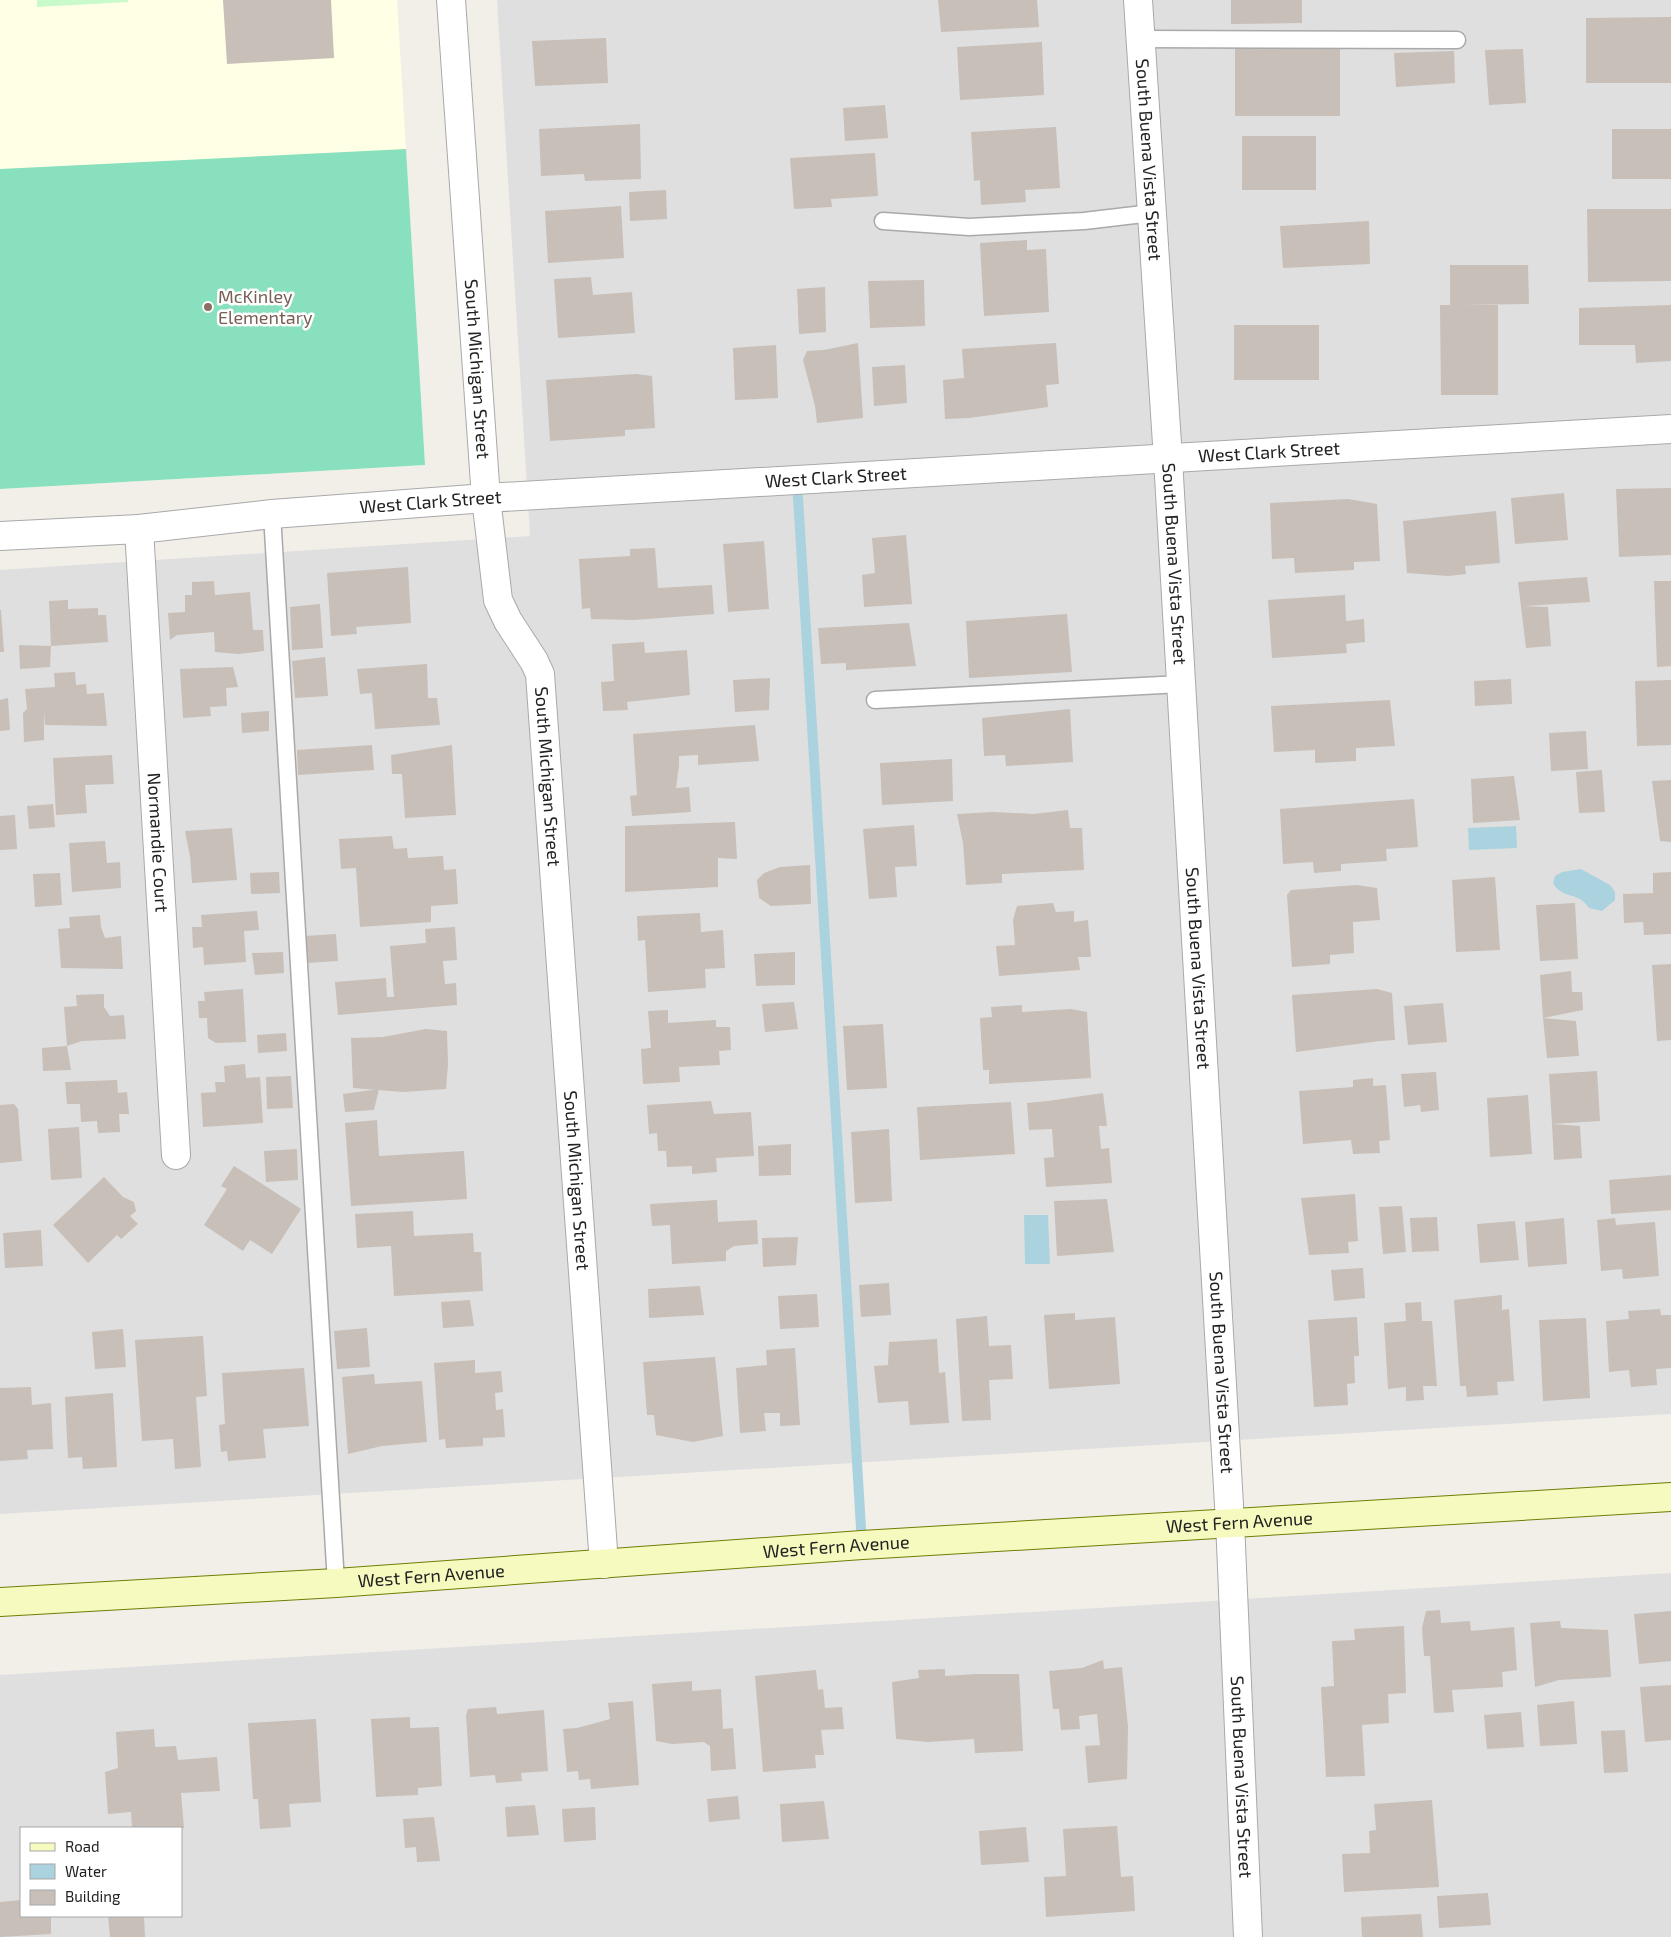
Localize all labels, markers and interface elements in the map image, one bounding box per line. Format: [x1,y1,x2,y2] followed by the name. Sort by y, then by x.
[1132,58,1167,261] street label: South Buena Vista Street
[461,278,495,460] street label: South Michigan Street
[218,285,313,328] place label: McKinley Elementary
[202,301,214,313] marker: McKinley Elementary
[1197,436,1341,467] street label: West Clark Street
[764,462,908,492] street label: West Clark Street
[1158,462,1192,666] street label: South Buena Vista Street
[359,485,502,517] street label: West Clark Street
[531,686,566,867] street label: South Michigan Street
[143,772,174,913] street label: Normandie Court
[1182,866,1216,1070] street label: South Buena Vista Street
[560,1090,595,1271] street label: South Michigan Street
[1205,1271,1239,1474] street label: South Buena Vista Street
[1165,1506,1313,1537] street label: West Fern Avenue
[762,1530,910,1562] street label: West Fern Avenue
[357,1559,505,1591] street label: West Fern Avenue
[1227,1675,1257,1879] street label: South Buena Vista Street
[20,1827,182,1917] legend
[65,1837,100,1855] text: Road
[65,1862,107,1880] text: Water
[65,1887,121,1905] text: Building

